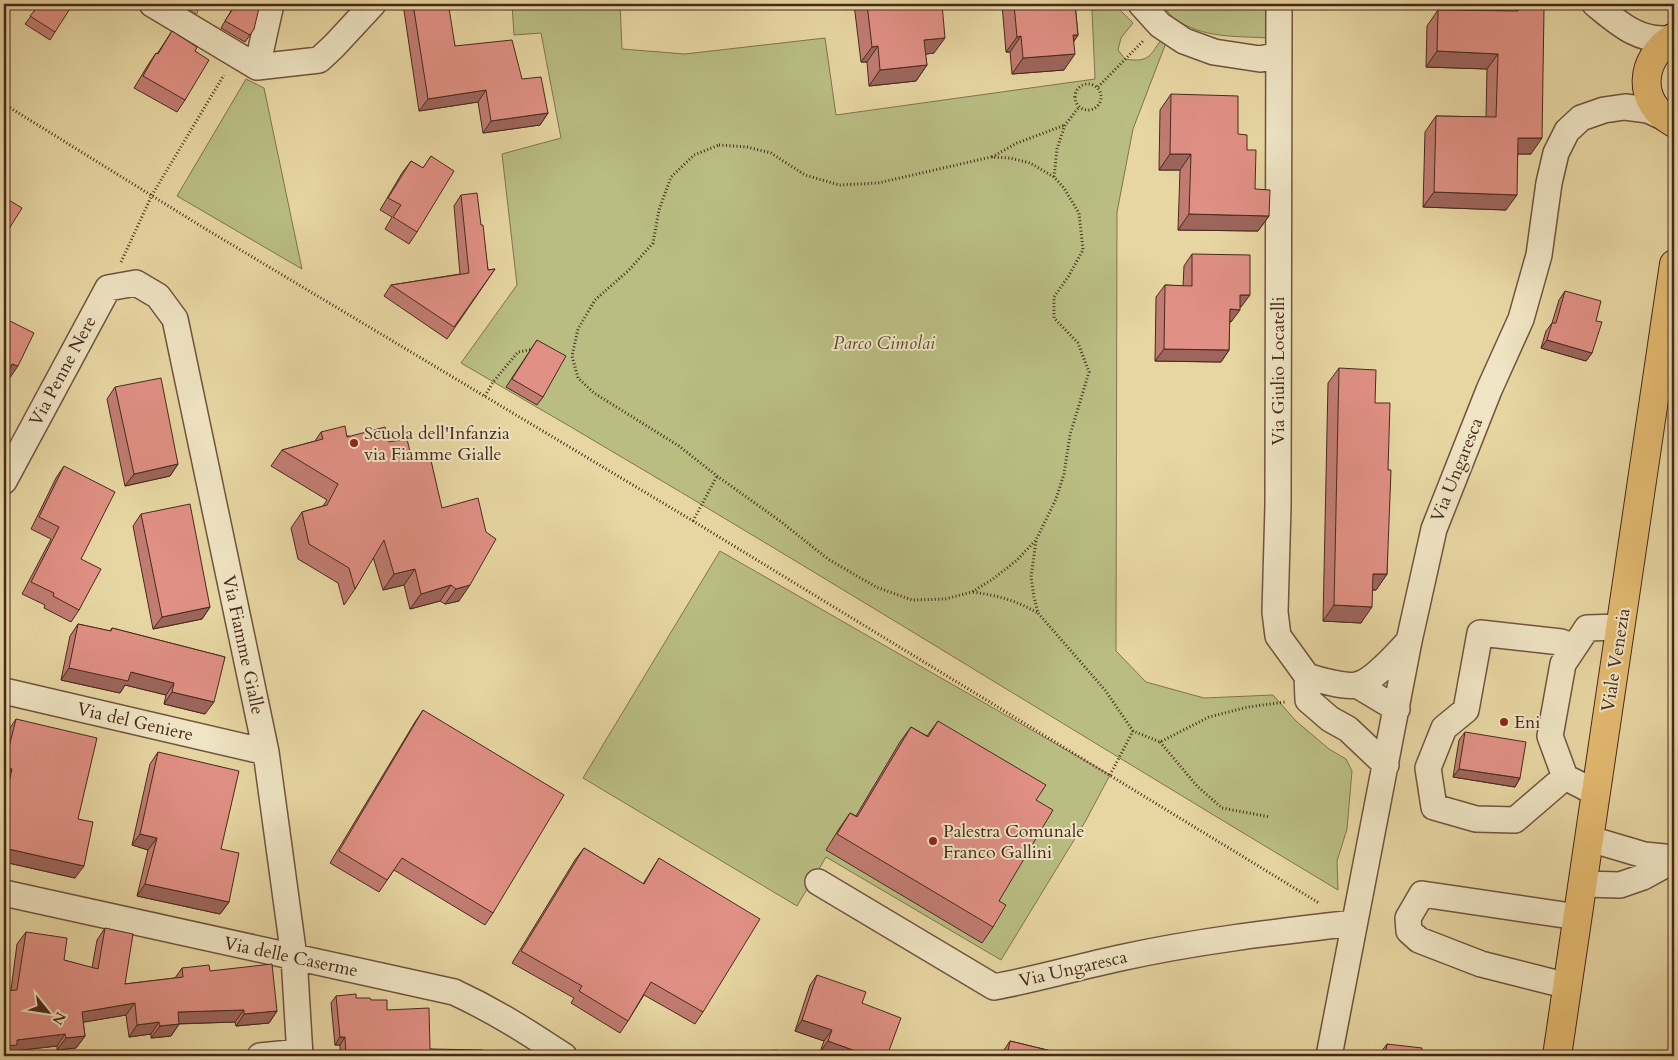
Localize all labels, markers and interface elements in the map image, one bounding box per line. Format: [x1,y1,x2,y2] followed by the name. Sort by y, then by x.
[1266,297,1291,445] street label: Via Giulio Locatelli
[23,312,103,430] street label: Via Penne Nere
[833,331,936,356] park label: Parco Cimolai
[1425,414,1489,526] street label: Via Ungaresca
[364,421,510,467] place label: Scuola dell'Infanzia via Fiamme Gialle
[348,437,360,449] marker: Scuola dell'Infanzia via Fiamme Gialle
[216,573,270,717] street label: Via Fiamme Gialle
[1595,606,1637,713] street label: Viale Venezia
[74,696,196,748] street label: Via del Geniere
[1514,710,1540,735] place label: Eni
[1498,716,1510,728] marker: Eni
[943,819,1084,865] place label: Palestra Comunale Franco Gallini
[927,835,939,847] marker: Palestra Comunale Franco Gallini
[222,931,360,983] street label: Via delle Caserme
[1016,944,1130,994] street label: Via Ungaresca
[22,988,72,1038] north arrow
[48,1008,70,1028] text: N

